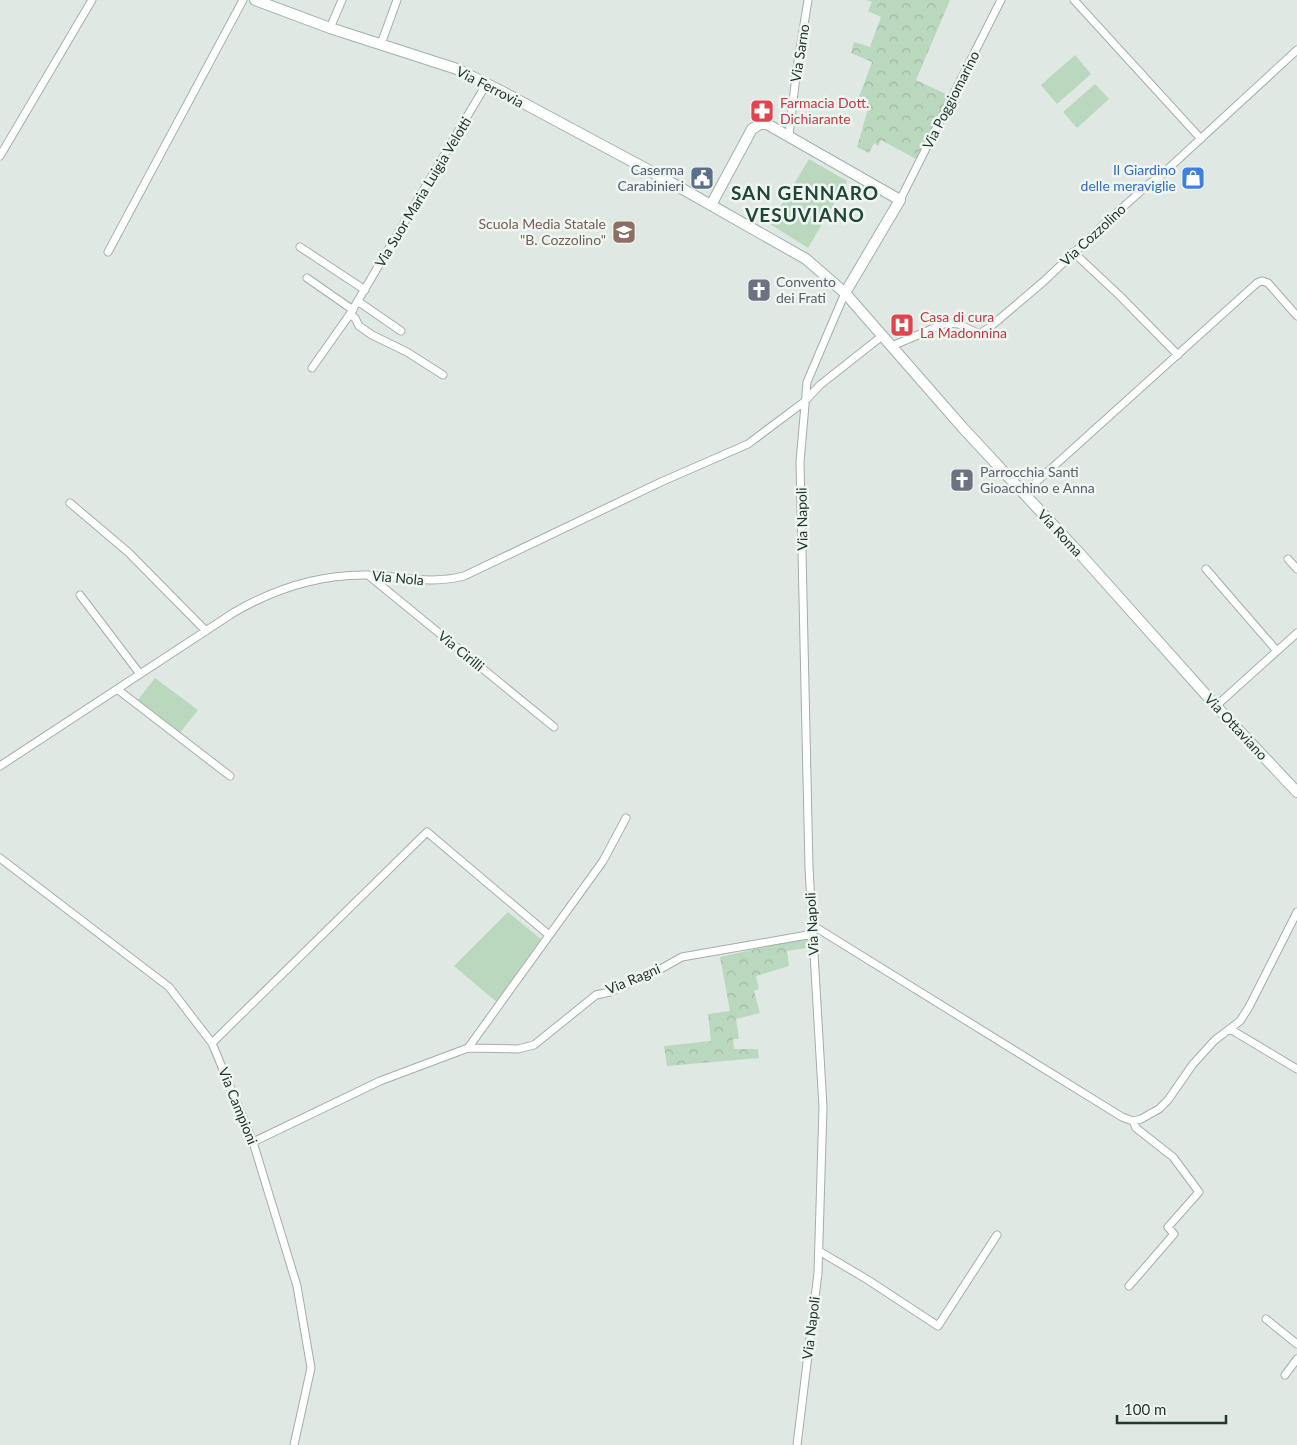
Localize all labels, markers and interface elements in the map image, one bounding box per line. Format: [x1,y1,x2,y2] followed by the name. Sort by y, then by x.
[787,23,813,83] street label: Via Sarno
[919,48,983,152] street label: Via Poggiomarino
[454,62,527,111] street label: Via Ferrovia
[780,94,869,127] place label: Farmacia Dott. Dichiarante
[749,98,775,124] pharmacy icon: Farmacia Dott. Dichiarante
[371,114,474,270] street label: Via Suor Maria Luigia Velotti
[618,161,684,194] place label: Caserma Carabinieri
[1081,161,1176,194] place label: Il Giardino delle meraviglie
[689,165,715,191] public building icon: Caserma Carabinieri
[1180,165,1206,191] shop icon: Il Giardino delle meraviglie
[731,181,879,226] district label: SAN GENNARO VESUVIANO
[1056,200,1129,269] street label: Via Cozzolino
[478,215,606,248] place label: Scuola Media Statale "B. Cozzolino"
[611,219,637,245] school or university icon: Scuola Media Statale "B. Cozzolino"
[776,273,836,306] place label: Convento dei Frati
[746,277,772,303] church icon: Convento dei Frati
[920,308,1007,341] place label: Casa di cura La Madonnina
[889,312,915,338] hospital icon: Casa di cura La Madonnina
[980,463,1095,496] place label: Parrocchia Santi Gioacchino e Anna
[949,467,975,493] church icon: Parrocchia Santi Gioacchino e Anna
[792,487,811,551] street label: Via Napoli
[1034,506,1086,560] street label: Via Roma
[371,567,425,588] street label: Via Nola
[435,627,488,674] street label: Via Cirilli
[1201,690,1271,763] street label: Via Ottaviano
[801,892,822,956] street label: Via Napoli
[603,959,663,998] street label: Via Ragni
[215,1065,262,1147] street label: Via Campioni
[798,1295,823,1360] street label: Via Napoli
[1117,1392,1226,1424] scale bar
[1124,1400,1166,1418] text: 100 m

